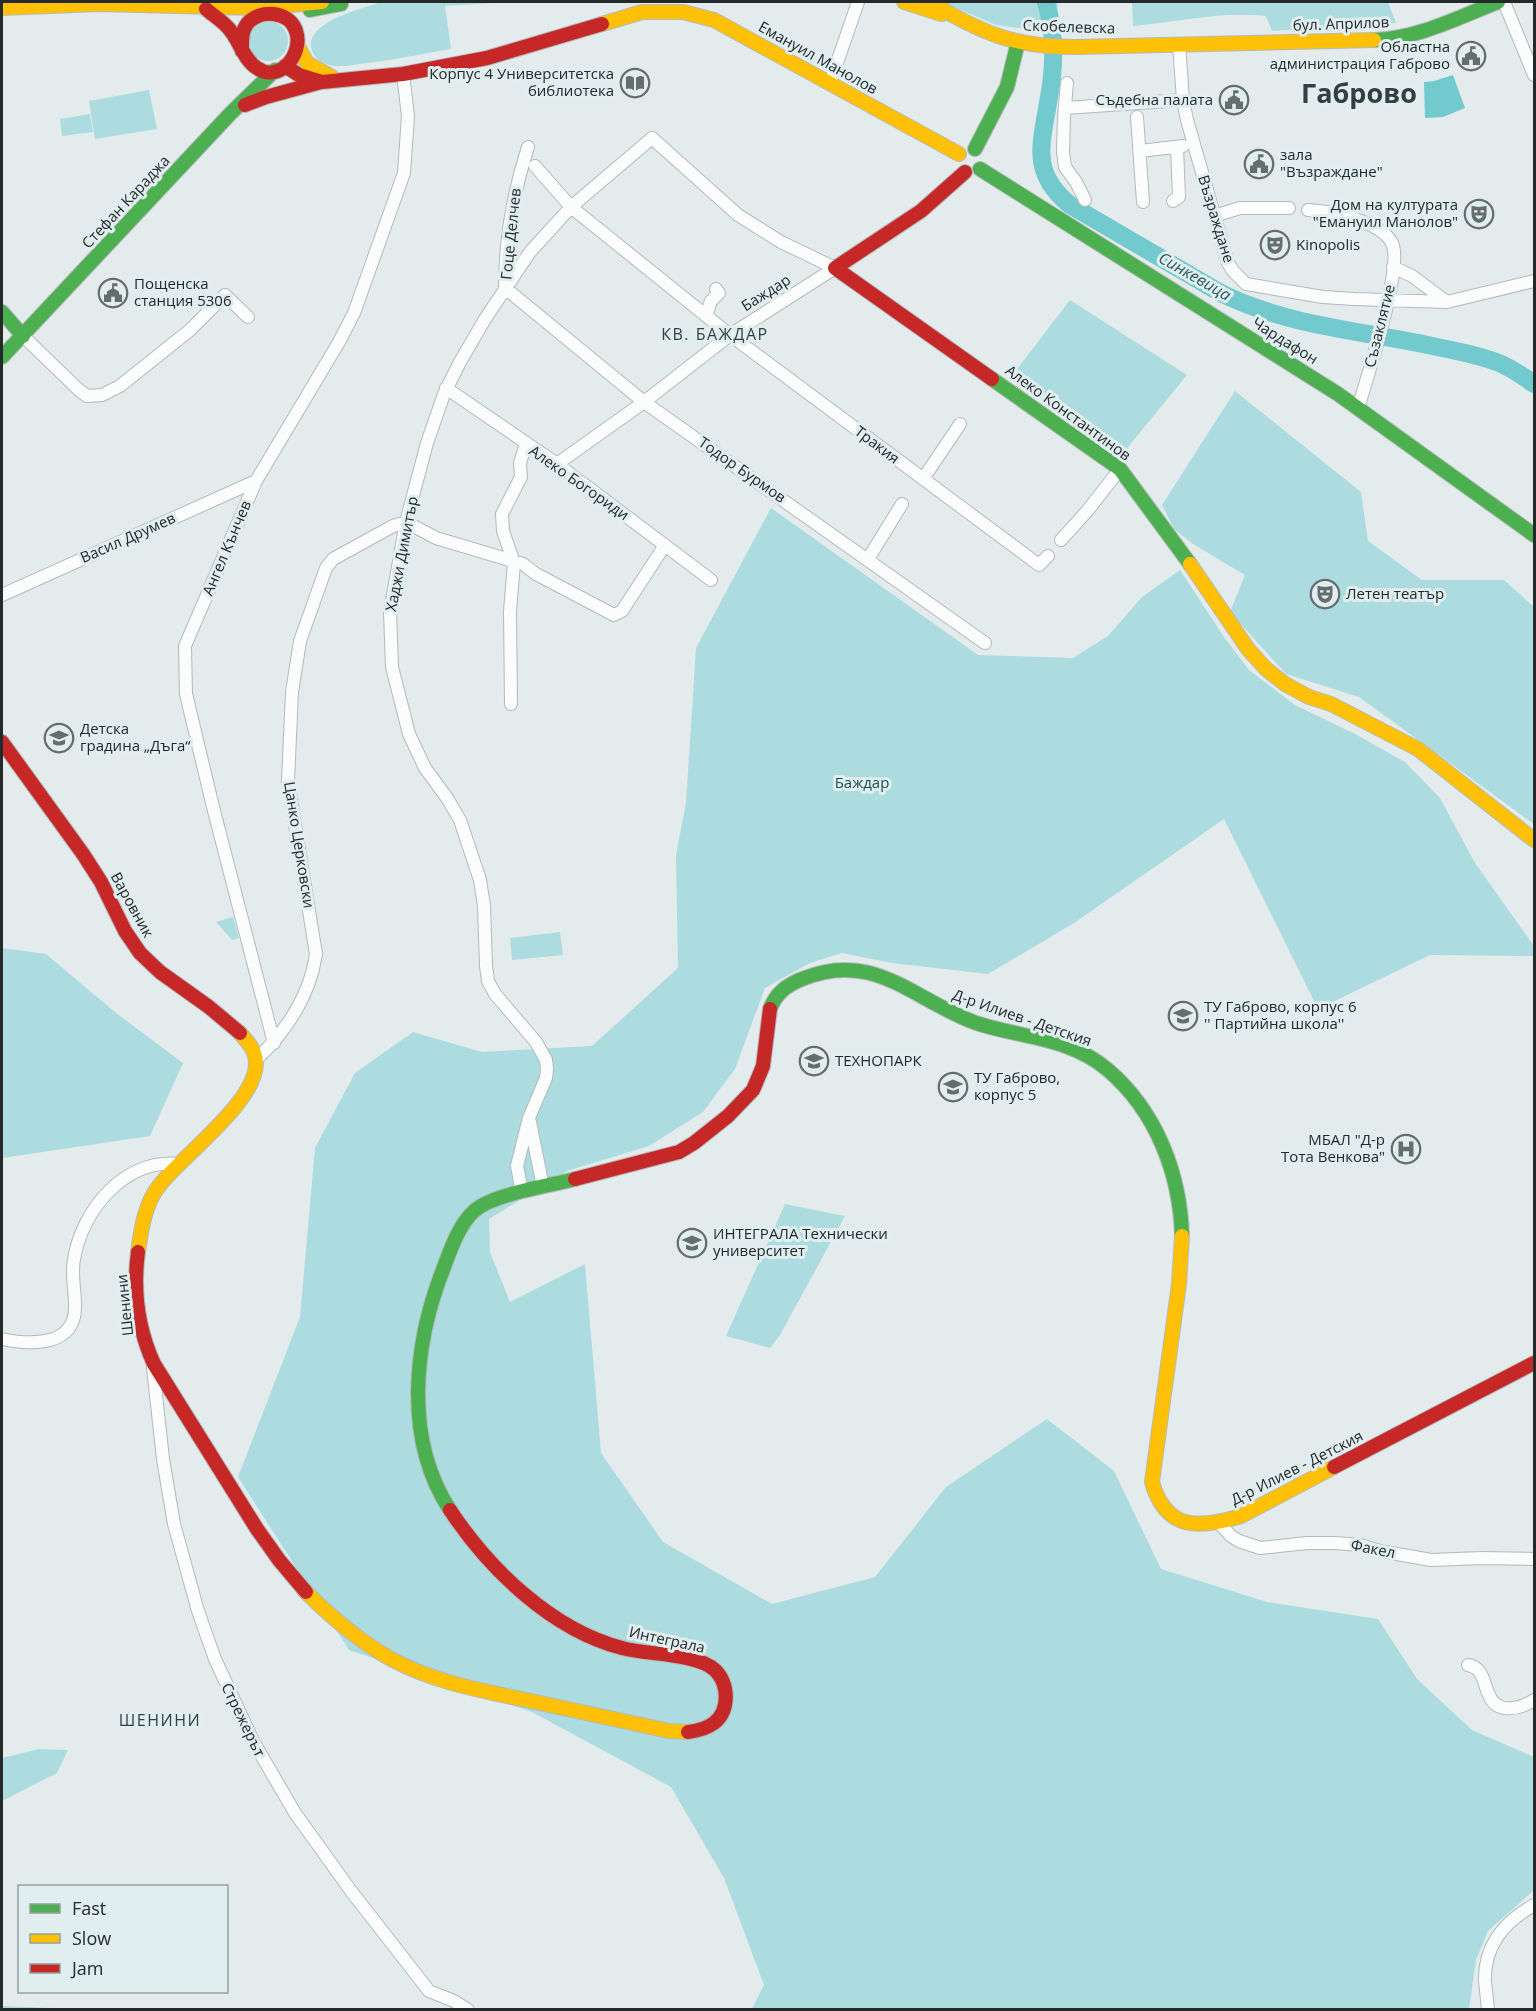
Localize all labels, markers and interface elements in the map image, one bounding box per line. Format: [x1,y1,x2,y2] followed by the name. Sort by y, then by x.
[1292,11,1390,35] street label: бул. Априлов
[1022,14,1116,38] street label: Скобелевска
[755,16,882,98] street label: Емануил Манолов
[1270,36,1450,73] place label: Областна администрация Габрово
[1455,40,1487,72] public building icon: Областна администрация Габрово
[429,63,614,100] place label: Корпус 4 Университетска библиотека
[619,67,651,99] library icon: Корпус 4 Университетска библиотека
[1301,74,1417,111] district label: Габрово
[1218,84,1250,116] public building icon: Съдебна палата
[1096,89,1213,109] place label: Съдебна палата
[1280,144,1383,181] place label: зала "Възраждане"
[1243,148,1275,180] public building icon: зала "Възраждане"
[77,150,174,252] street label: Стефан Караджа
[1194,172,1240,265] street label: Възраждане
[495,187,525,281] street label: Гоце Делчев
[1313,194,1458,231] place label: Дом на културата "Емануил Манолов"
[1463,198,1495,230] theatre icon: Дом на културата "Емануил Манолов"
[1259,229,1291,261] theatre icon: Kinopolis
[1296,234,1360,254] place label: Kinopolis
[1155,246,1235,306] water label: Синкевица
[737,269,794,315] street label: Баждар
[134,273,232,310] place label: Пощенска станция 5306
[97,277,129,309] public building icon: Пощенска станция 5306
[1359,282,1399,369] street label: Съзаклятие
[1249,312,1322,368] street label: Чардафон
[661,323,769,345] district label: КВ. БАЖДАР
[1002,360,1135,465] street label: Алеко Константинов
[851,421,904,468] street label: Тракия
[695,432,790,507] street label: Тодор Бурмов
[526,440,634,524] street label: Алеко Богориди
[380,494,422,613] street label: Хаджи Димитър
[197,497,255,598] street label: Ангел Кънчев
[77,507,178,567] street label: Васил Друмев
[1309,578,1341,610] theatre icon: Летен театър
[1346,583,1444,603] place label: Летен театър
[80,718,191,755] place label: Детска градина „Дъга“
[43,722,75,754] school or university icon: Детска градина „Дъга“
[835,772,889,792] park label: Баждар
[280,780,320,910] street label: Цанко Церковски
[107,868,159,941] street label: Варовник
[950,984,1095,1050] street label: Д-р Илиев - Детския
[1204,996,1357,1033] place label: ТУ Габрово, корпус 6 '' Партийна школа''
[1167,1000,1199,1032] school or university icon: ТУ Габрово, корпус 6 '' Партийна школа''
[798,1045,830,1077] school or university icon: ТЕХНОПАРК
[835,1050,922,1070] place label: ТЕХНОПАРК
[974,1067,1060,1104] place label: ТУ Габрово, корпус 5
[937,1071,969,1103] school or university icon: ТУ Габрово, корпус 5
[1281,1129,1385,1166] place label: МБАЛ "Д-р Тота Венкова"
[1390,1133,1422,1165] hospital icon: МБАЛ "Д-р Тота Венкова"
[713,1223,888,1260] place label: ИНТЕГРАЛА Технически университет
[676,1227,708,1259] school or university icon: ИНТЕГРАЛА Технически университет
[111,1273,137,1337] street label: Шенини
[1227,1425,1366,1509] street label: Д-р Илиев - Детския
[1349,1534,1397,1562] street label: Факел
[627,1621,707,1657] street label: Интеграла
[217,1679,270,1760] street label: Стрежерът
[119,1709,201,1731] district label: ШЕНИНИ
[18,1885,228,1993] legend
[72,1896,106,1920] text: Fast
[72,1926,111,1950] text: Slow
[70,1956,104,1980] text: Jam

